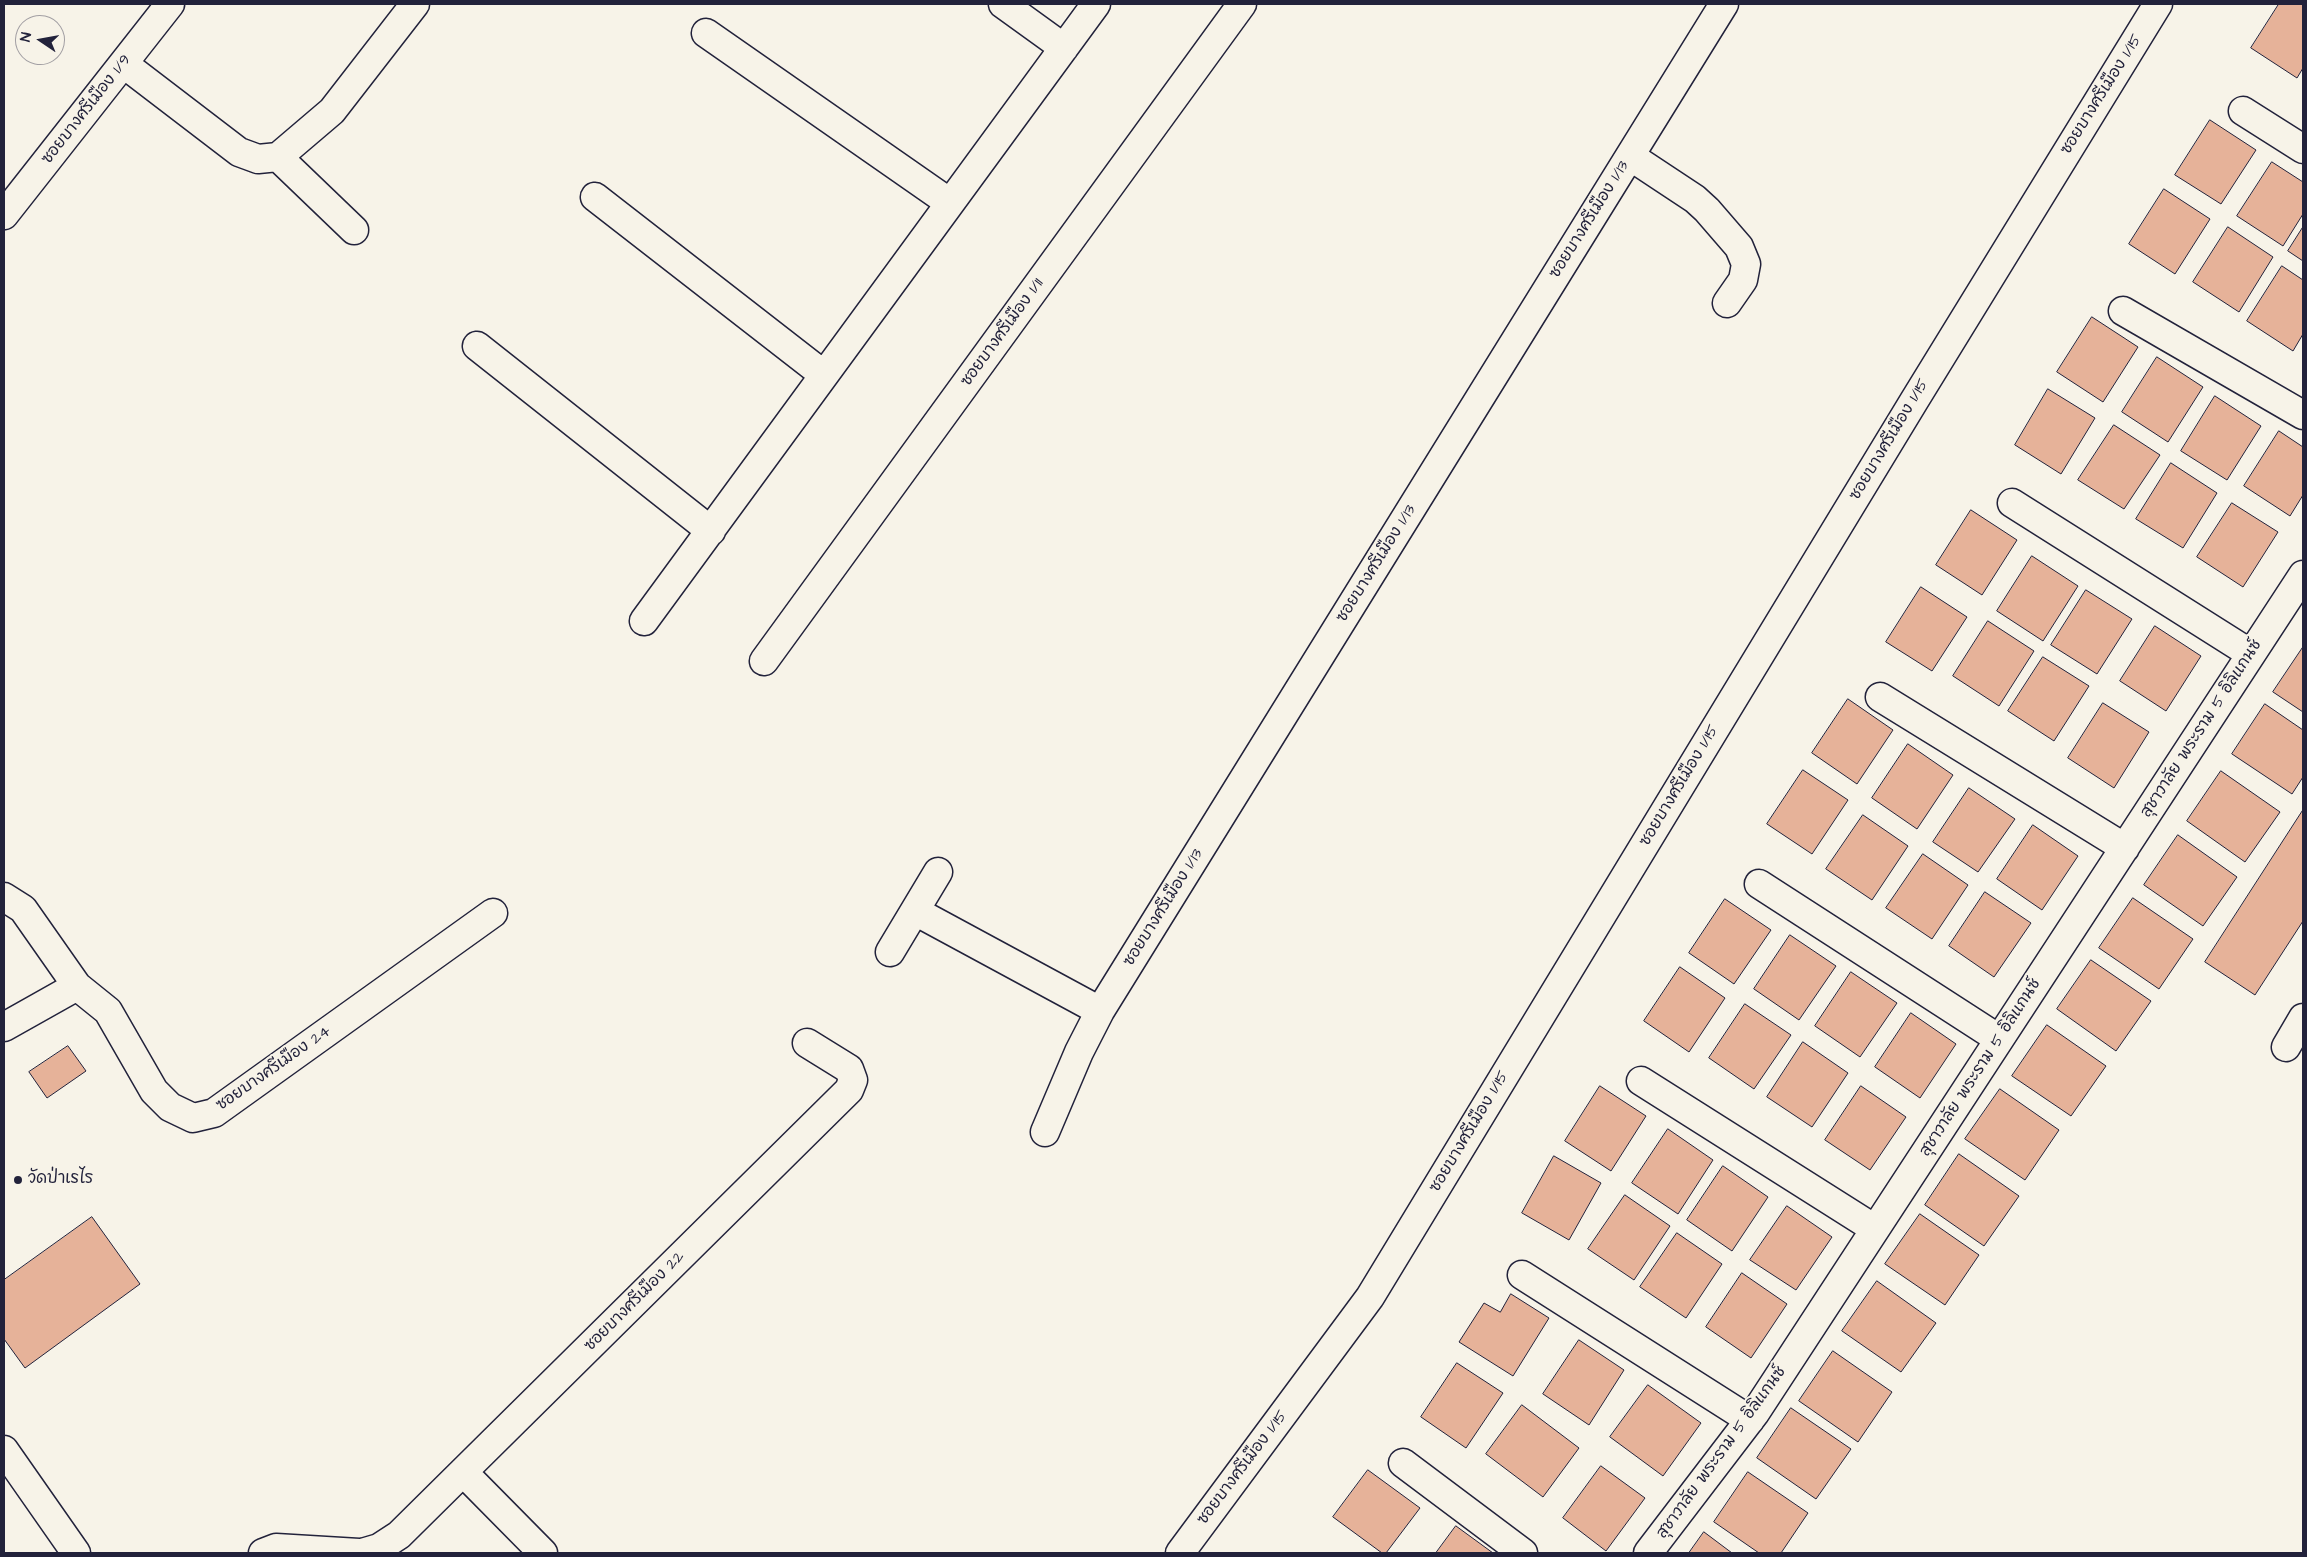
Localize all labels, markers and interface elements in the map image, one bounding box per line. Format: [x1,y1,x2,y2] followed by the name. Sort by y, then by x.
[15,15,65,65] north arrow
[16,31,37,43] text: N
[2057,31,2147,159] street label: ซอยบางศรีเมือง 1/15
[38,51,136,169] street label: ซอยบางศรีเมือง 1/9
[1546,158,1634,282] street label: ซอยบางศรีเมือง 1/13
[957,275,1049,391] street label: ซอยบางศรีเมือง 1/11
[1846,376,1934,504] street label: ซอยบางศรีเมือง 1/15
[1333,502,1421,626] street label: ซอยบางศรีเมือง 1/13
[2137,637,2267,821] street label: สุชาวาลัย พระราม 5 อิลิแกนซ์
[1636,722,1724,850] street label: ซอยบางศรีเมือง 1/15
[1120,846,1208,970] street label: ซอยบางศรีเมือง 1/13
[1916,976,2046,1160] street label: สุชาวาลัย พระราม 5 อิลิแกนซ์
[213,1022,335,1116] street label: ซอยบางศรีเมือง 24
[1426,1068,1514,1196] street label: ซอยบางศรีเมือง 1/15
[28,1170,93,1190] place label: วัดป่าเรไร
[12,1174,24,1186] marker: วัดป่าเรไร
[581,1248,689,1356] street label: ซอยบางศรีเมือง 22
[1653,1363,1791,1543] street label: สุชาวาลัย พระราม 5 อิลิแกนซ์
[1194,1407,1292,1529] street label: ซอยบางศรีเมือง 1/15

